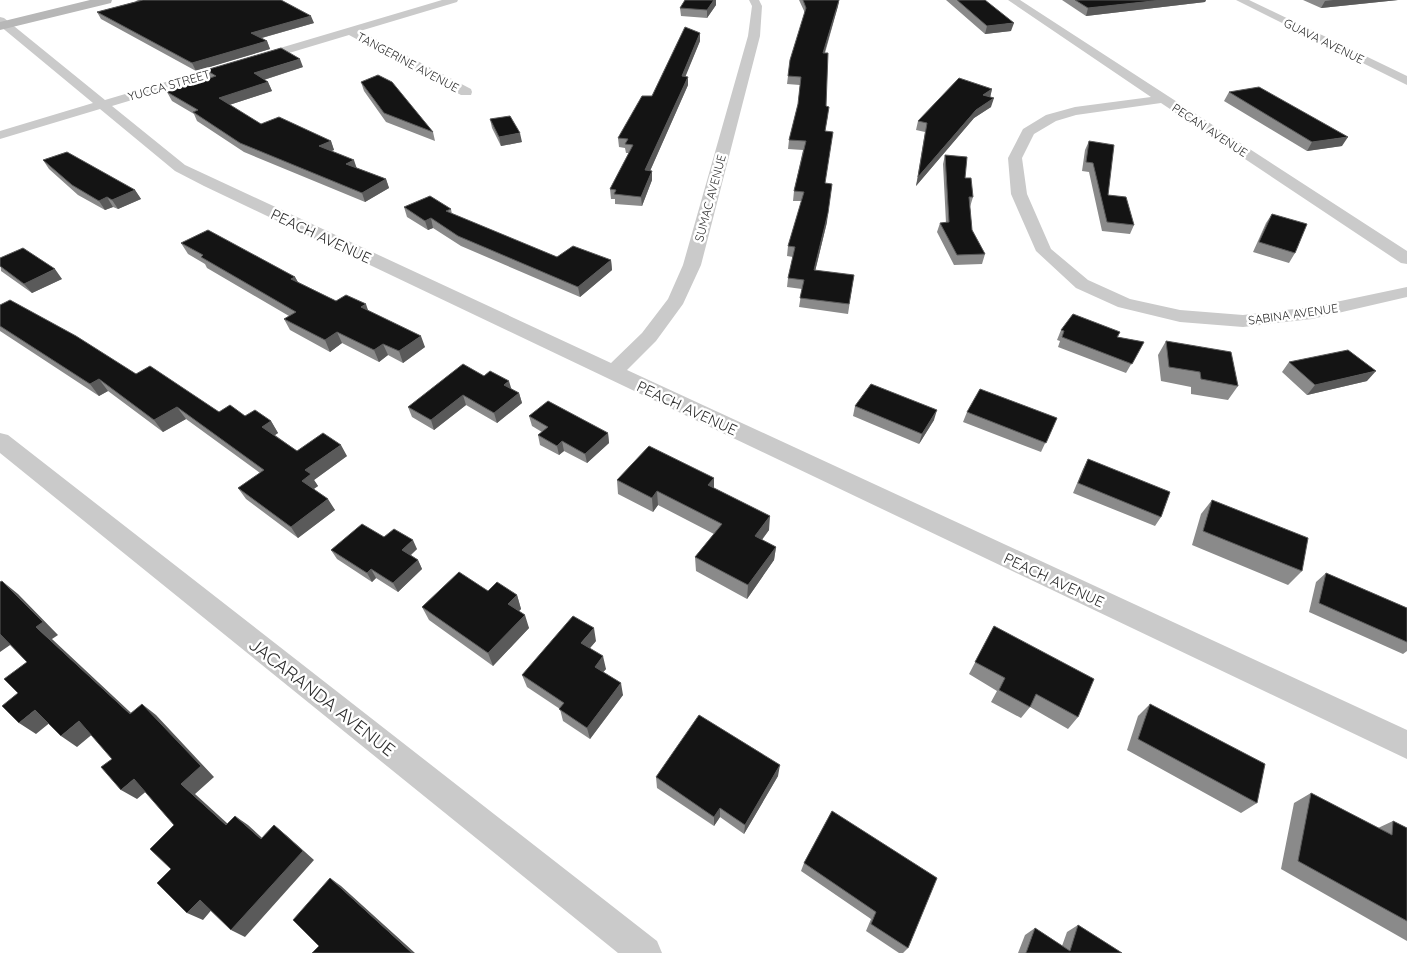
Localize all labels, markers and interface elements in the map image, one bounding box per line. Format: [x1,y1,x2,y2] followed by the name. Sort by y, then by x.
[1281,15,1367,67] street label: GUAVA AVENUE
[354,29,462,95] street label: TANGERINE AVENUE
[126,66,212,104] street label: YUCCA STREET
[1169,100,1251,160] street label: PECAN AVENUE
[691,153,729,243] street label: SUMAC AVENUE
[268,204,374,268] street label: PEACH AVENUE
[1247,300,1339,328] street label: SABINA AVENUE
[634,376,740,440] street label: PEACH AVENUE
[1001,548,1107,612] street label: PEACH AVENUE
[244,633,400,761] street label: JACARANDA AVENUE

